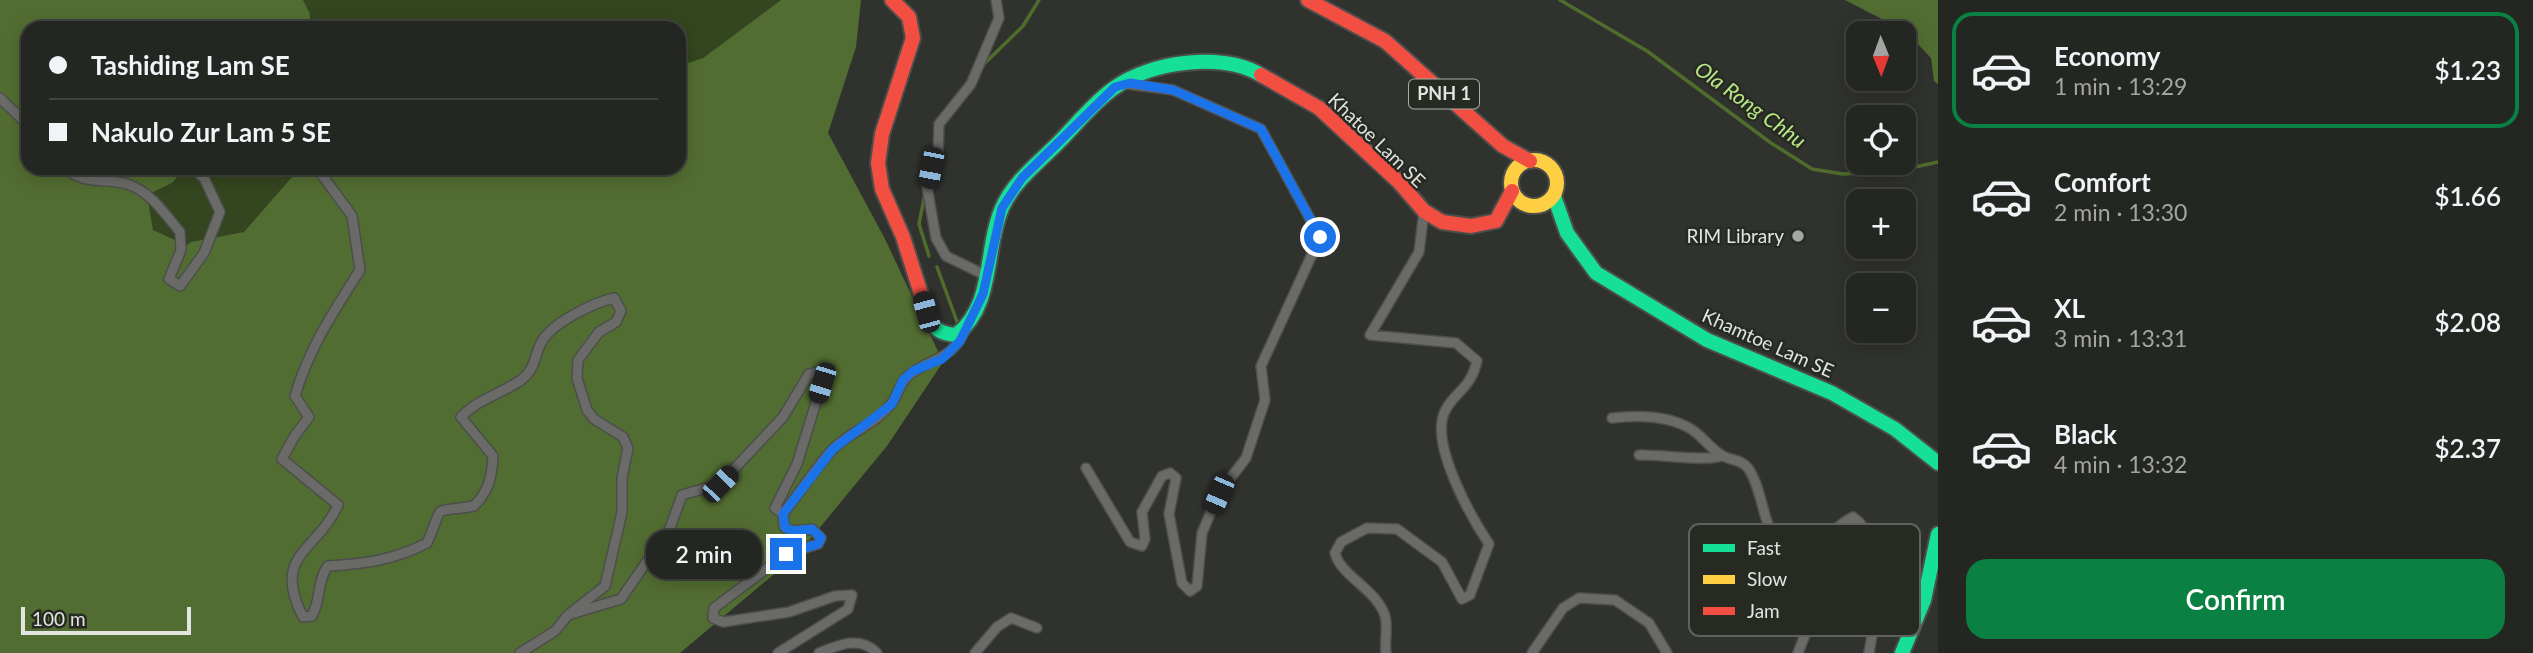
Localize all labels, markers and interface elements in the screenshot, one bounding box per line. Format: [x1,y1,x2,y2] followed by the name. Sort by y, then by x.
[1846,21,1916,91] north arrow
[1846,21,1916,343] map controls
[1970,39,2033,102] icon: car
[2054,40,2160,72] text: Economy
[91,49,290,81] text: Tashiding Lam SE
[2435,54,2501,86] text: $1.23
[1691,55,1811,152] water label: Ola Rong Chhu
[2054,72,2187,100] text: 1 min · 13:29
[1409,80,1479,108] road number: PNH 1
[1324,88,1431,192] street label: Khatoe Lam SE
[1846,105,1916,175] button: locate
[91,116,331,148] text: Nakulo Zur Lam 5 SE
[917,145,946,191] car
[1970,165,2033,228] icon: car
[2054,166,2151,198] text: Comfort
[2435,180,2501,212] text: $1.66
[1846,189,1916,259] button: +
[2054,198,2187,226] text: 2 min · 13:30
[1304,221,1336,253] route start
[1686,224,1784,247] place label: RIM Library
[1790,228,1806,244] marker: RIM Library
[1846,273,1916,343] button: −
[911,289,942,335] car
[1970,291,2033,354] icon: car
[2054,292,2085,324] text: XL
[1699,303,1838,382] street label: Khamtoe Lam SE
[2435,306,2501,338] text: $2.08
[2054,324,2187,352] text: 3 min · 13:31
[806,360,839,406] car
[1970,417,2033,480] icon: car
[2054,418,2117,450] text: Black
[2435,432,2501,464] text: $2.37
[2054,450,2187,478] text: 4 min · 13:32
[698,462,743,506] car
[1202,471,1237,517] car
[1689,524,1920,636] legend
[646,530,762,578] callout: 2 min
[1747,536,1781,559] text: Fast
[770,538,802,570] route end
[676,540,732,568] text: 2 min
[1966,559,2505,639] button: Confirm
[1747,567,1787,590] text: Slow
[1747,599,1780,622] text: Jam
[21,604,191,636] scale bar
[32,607,86,630] text: 100 m

